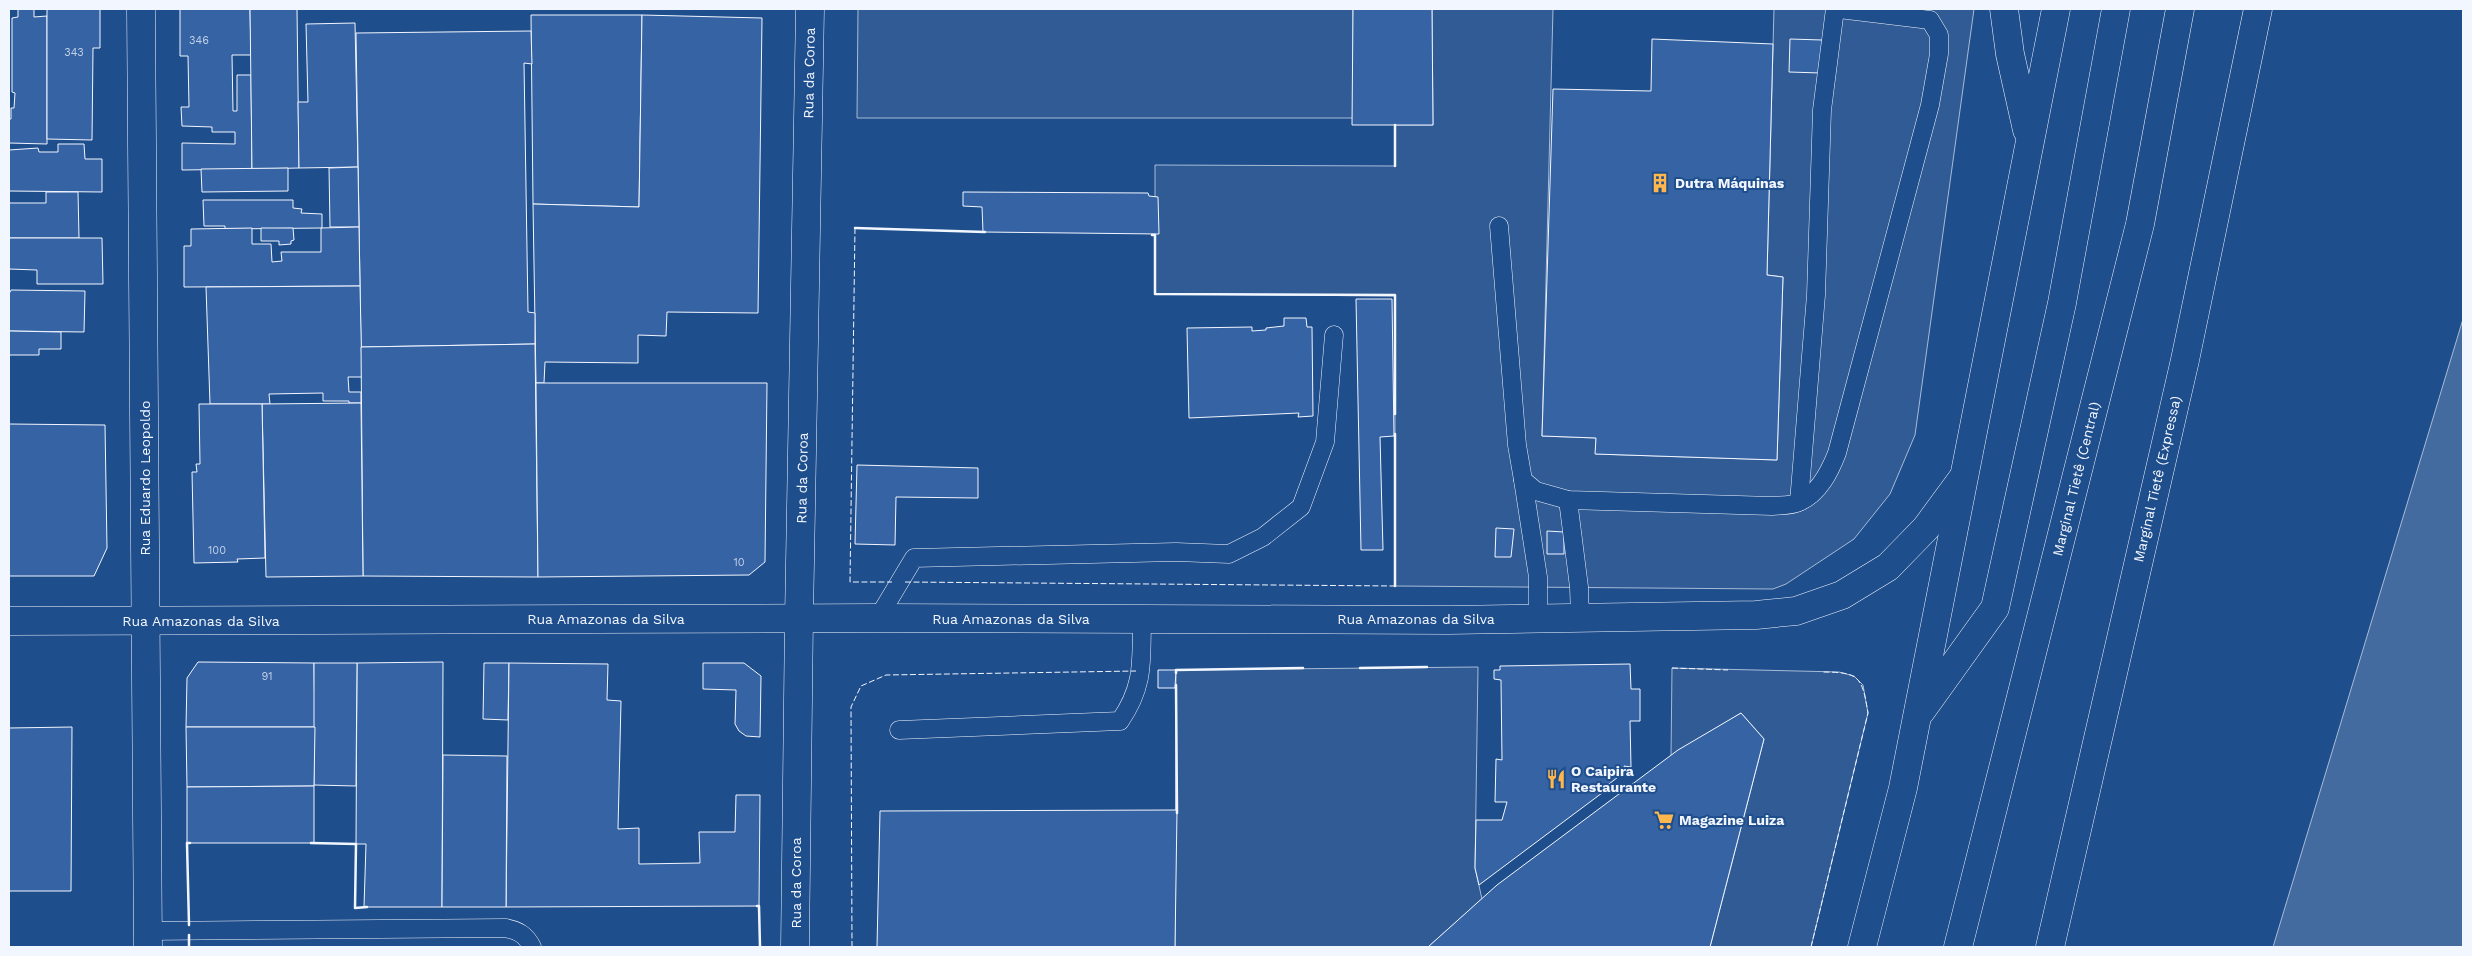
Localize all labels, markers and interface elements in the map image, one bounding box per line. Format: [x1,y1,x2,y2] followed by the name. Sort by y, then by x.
[800,27,818,119] street label: Rua da Coroa
[189,34,209,47] house number: 346
[64,46,84,59] house number: 343
[1649,172,1671,194] building icon: Dutra Máquinas
[1675,175,1785,191] place label: Dutra Máquinas
[2130,394,2184,564] street label: Marginal Tietê (Expressa)
[2049,400,2103,558] street label: Marginal Tietê (Central)
[137,401,153,555] street label: Rua Eduardo Leopoldo
[793,432,811,524] street label: Rua da Coroa
[208,544,226,557] house number: 100
[733,556,745,569] house number: 10
[527,611,685,627] street label: Rua Amazonas da Silva
[932,611,1090,627] street label: Rua Amazonas da Silva
[1337,611,1495,627] street label: Rua Amazonas da Silva
[122,613,280,629] street label: Rua Amazonas da Silva
[261,670,273,683] house number: 91
[1571,763,1656,795] place label: O Caipira Restaurante
[1545,768,1567,790] restaurant icon: O Caipira Restaurante
[1653,809,1675,831] supermarket icon: Magazine Luiza
[1679,812,1785,828] place label: Magazine Luiza
[788,837,804,929] street label: Rua da Coroa

